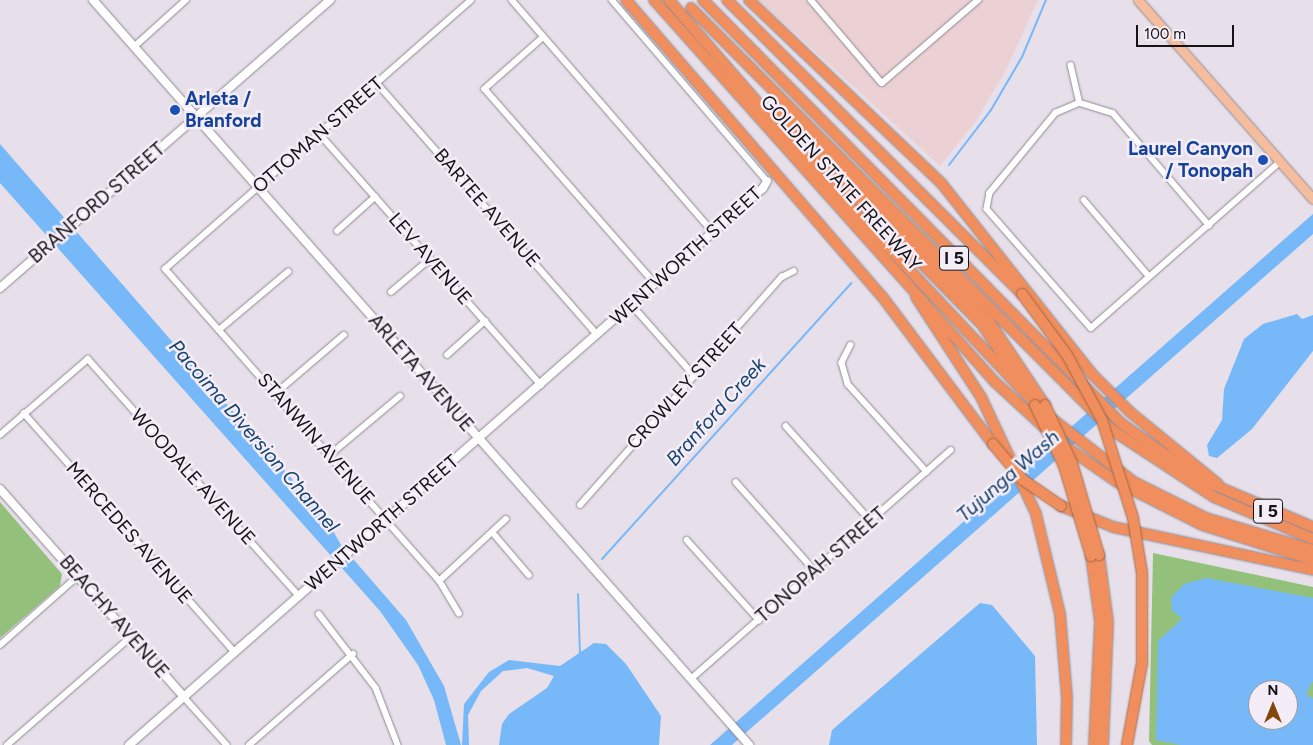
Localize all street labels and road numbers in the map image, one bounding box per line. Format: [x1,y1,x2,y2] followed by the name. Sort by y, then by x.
[248,72,388,198] street label: OTTOMAN STREET
[756,90,926,276] street label: GOLDEN STATE FREEWAY
[24,138,170,268] street label: BRANFORD STREET
[429,144,545,272] street label: BARTEE AVENUE
[606,182,766,330] street label: WENTWORTH STREET
[384,208,476,310] street label: LEV AVENUE
[939,242,969,274] road number: I 5
[364,309,478,437] street label: ARLETA AVENUE
[622,318,748,454] street label: CROWLEY STREET
[253,368,379,510] street label: STANWIN AVENUE
[126,404,260,550] street label: WOODALE AVENUE
[301,450,463,596] street label: WENTWORTH STREET
[61,457,197,609] street label: MERCEDES AVENUE
[1253,496,1283,526] road number: I 5
[751,502,891,628] street label: TONOPAH STREET
[54,551,174,683] street label: BEACHY AVENUE

